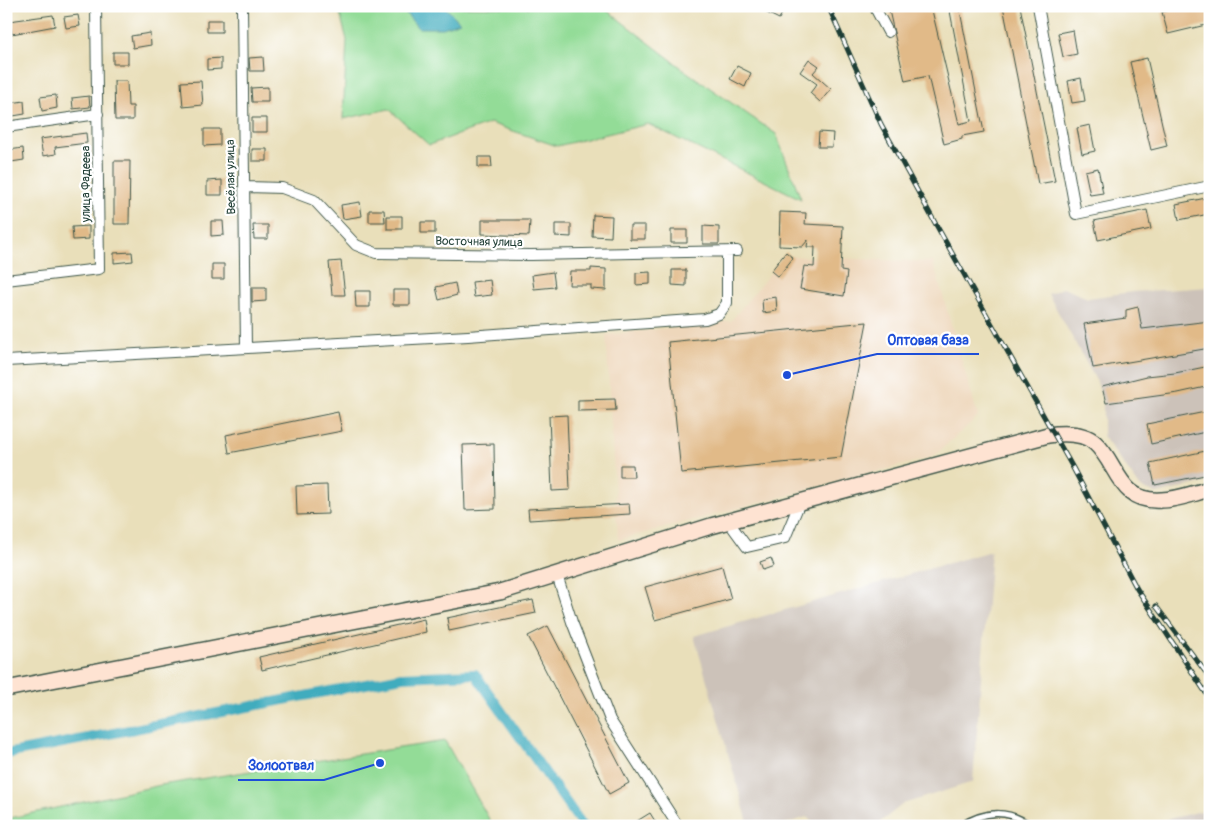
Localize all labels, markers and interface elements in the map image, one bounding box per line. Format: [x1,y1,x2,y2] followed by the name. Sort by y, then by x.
[223,139,239,215] street label: Весёлая улица
[79,145,94,223] street label: улица Фадеева
[435,234,523,250] street label: Восточная улица
[877,325,979,354] callout: Оптовая база
[887,332,969,349] text: Оптовая база
[238,751,324,780] callout: Золоотвал
[248,757,314,774] text: Золоотвал

